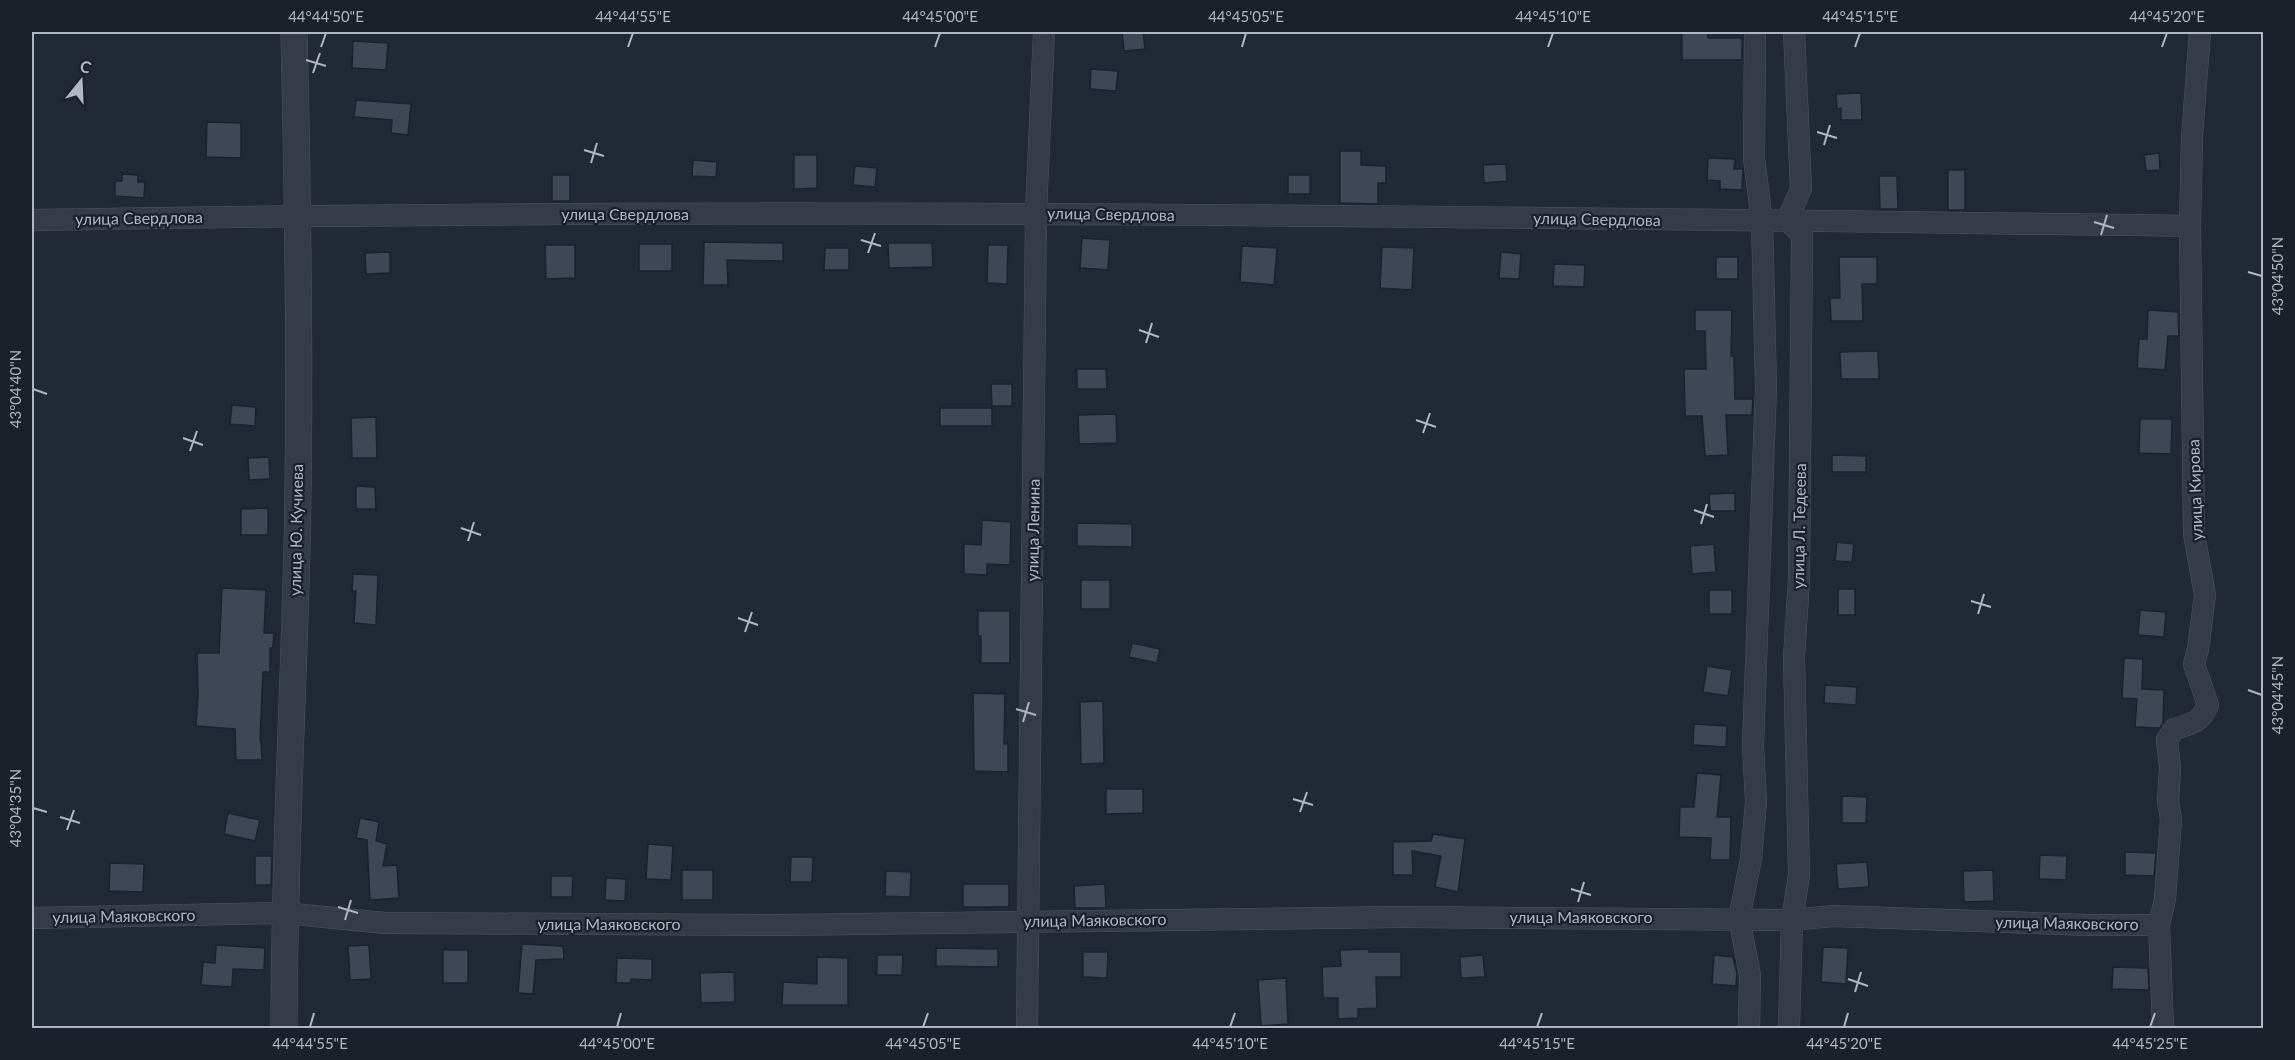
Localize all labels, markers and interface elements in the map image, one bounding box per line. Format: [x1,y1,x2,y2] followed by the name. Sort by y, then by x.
[288,7,364,25] text: 44°44'50"E
[595,7,671,25] text: 44°44'55"E
[902,7,978,25] text: 44°45'00"E
[1208,7,1284,25] text: 44°45'05"E
[1515,7,1591,25] text: 44°45'10"E
[1822,7,1898,25] text: 44°45'15"E
[2129,7,2205,25] text: 44°45'20"E
[51,51,111,111] north arrow
[78,56,94,77] text: С
[1047,203,1175,224] street label: улица Свердлова
[561,204,689,223] street label: улица Свердлова
[75,207,203,228] street label: улица Свердлова
[1533,208,1661,229] street label: улица Свердлова
[2268,237,2286,315] text: 43°04'50"N
[6,350,24,428] text: 43°04'40"N
[2183,439,2206,541] street label: улица Кирова
[1788,463,1809,589] street label: улица Л. Тедеева
[285,464,306,596] street label: улица Ю. Кучиева
[1022,478,1043,582] street label: улица Ленина
[2268,656,2286,734] text: 43°04'45"N
[6,769,24,847] text: 43°04'35"N
[52,905,196,926] street label: улица Маяковского
[1509,907,1653,926] street label: улица Маяковского
[1023,909,1167,930] street label: улица Маяковского
[1995,912,2139,933] street label: улица Маяковского
[537,914,681,933] street label: улица Маяковского
[272,1034,348,1052] text: 44°44'55"E
[579,1034,655,1052] text: 44°45'00"E
[885,1034,961,1052] text: 44°45'05"E
[1192,1034,1268,1052] text: 44°45'10"E
[1499,1034,1575,1052] text: 44°45'15"E
[1806,1034,1882,1052] text: 44°45'20"E
[2112,1034,2188,1052] text: 44°45'25"E

